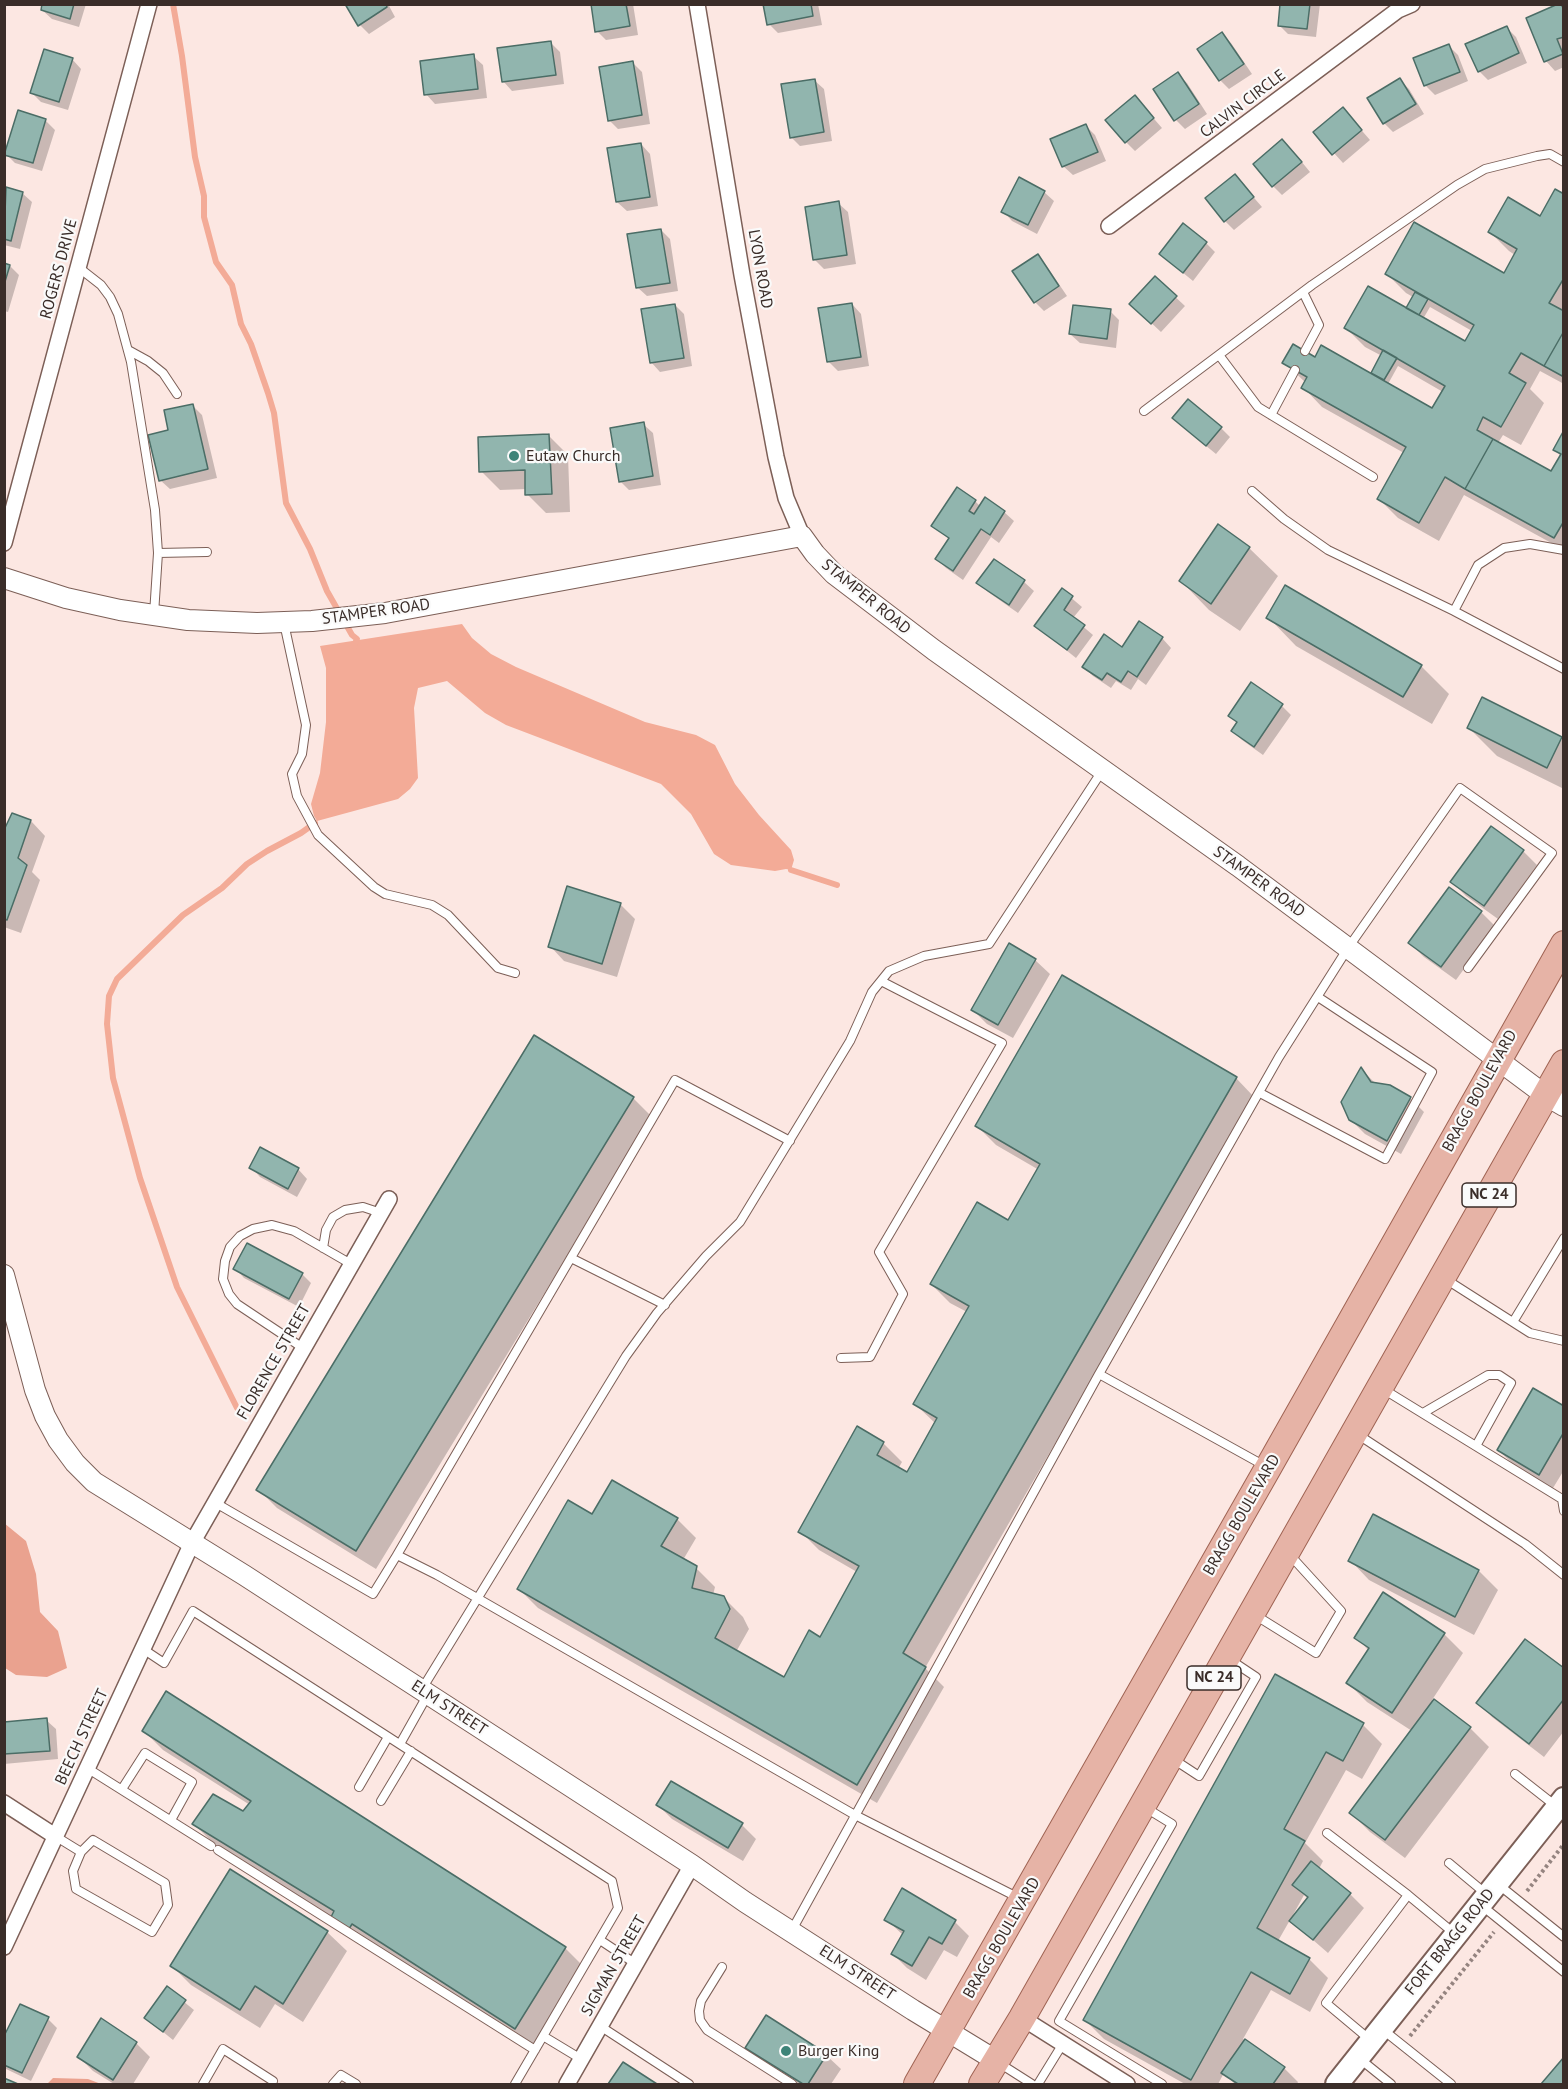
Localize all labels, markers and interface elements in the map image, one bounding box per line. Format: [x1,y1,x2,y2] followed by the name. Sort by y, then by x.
[1196,66,1290,142] street label: CALVIN CIRCLE
[36,217,82,321] street label: ROGERS DRIVE
[744,228,776,310] street label: LYON ROAD
[526,446,621,466] place label: Eutaw Church
[507,449,521,463] marker: Eutaw Church
[818,555,914,639] street label: STAMPER ROAD
[321,595,431,629] street label: STAMPER ROAD
[1209,842,1309,922] street label: STAMPER ROAD
[1439,1027,1521,1155] street label: BRAGG BOULEVARD
[1462,1183,1516,1207] road number: NC 24
[233,1301,315,1423] street label: FLORENCE STREET
[1200,1451,1284,1579] street label: BRAGG BOULEVARD
[1187,1666,1241,1690] road number: NC 24
[407,1676,491,1740] street label: ELM STREET
[51,1686,113,1788] street label: BEECH STREET
[960,1874,1044,2002] street label: BRAGG BOULEVARD
[1401,1885,1499,1999] street label: FORT BRAGG ROAD
[577,1912,651,2020] street label: SIGMAN STREET
[815,1941,899,2005] street label: ELM STREET
[798,2041,879,2061] place label: Burger King
[779,2044,793,2058] marker: Burger King

